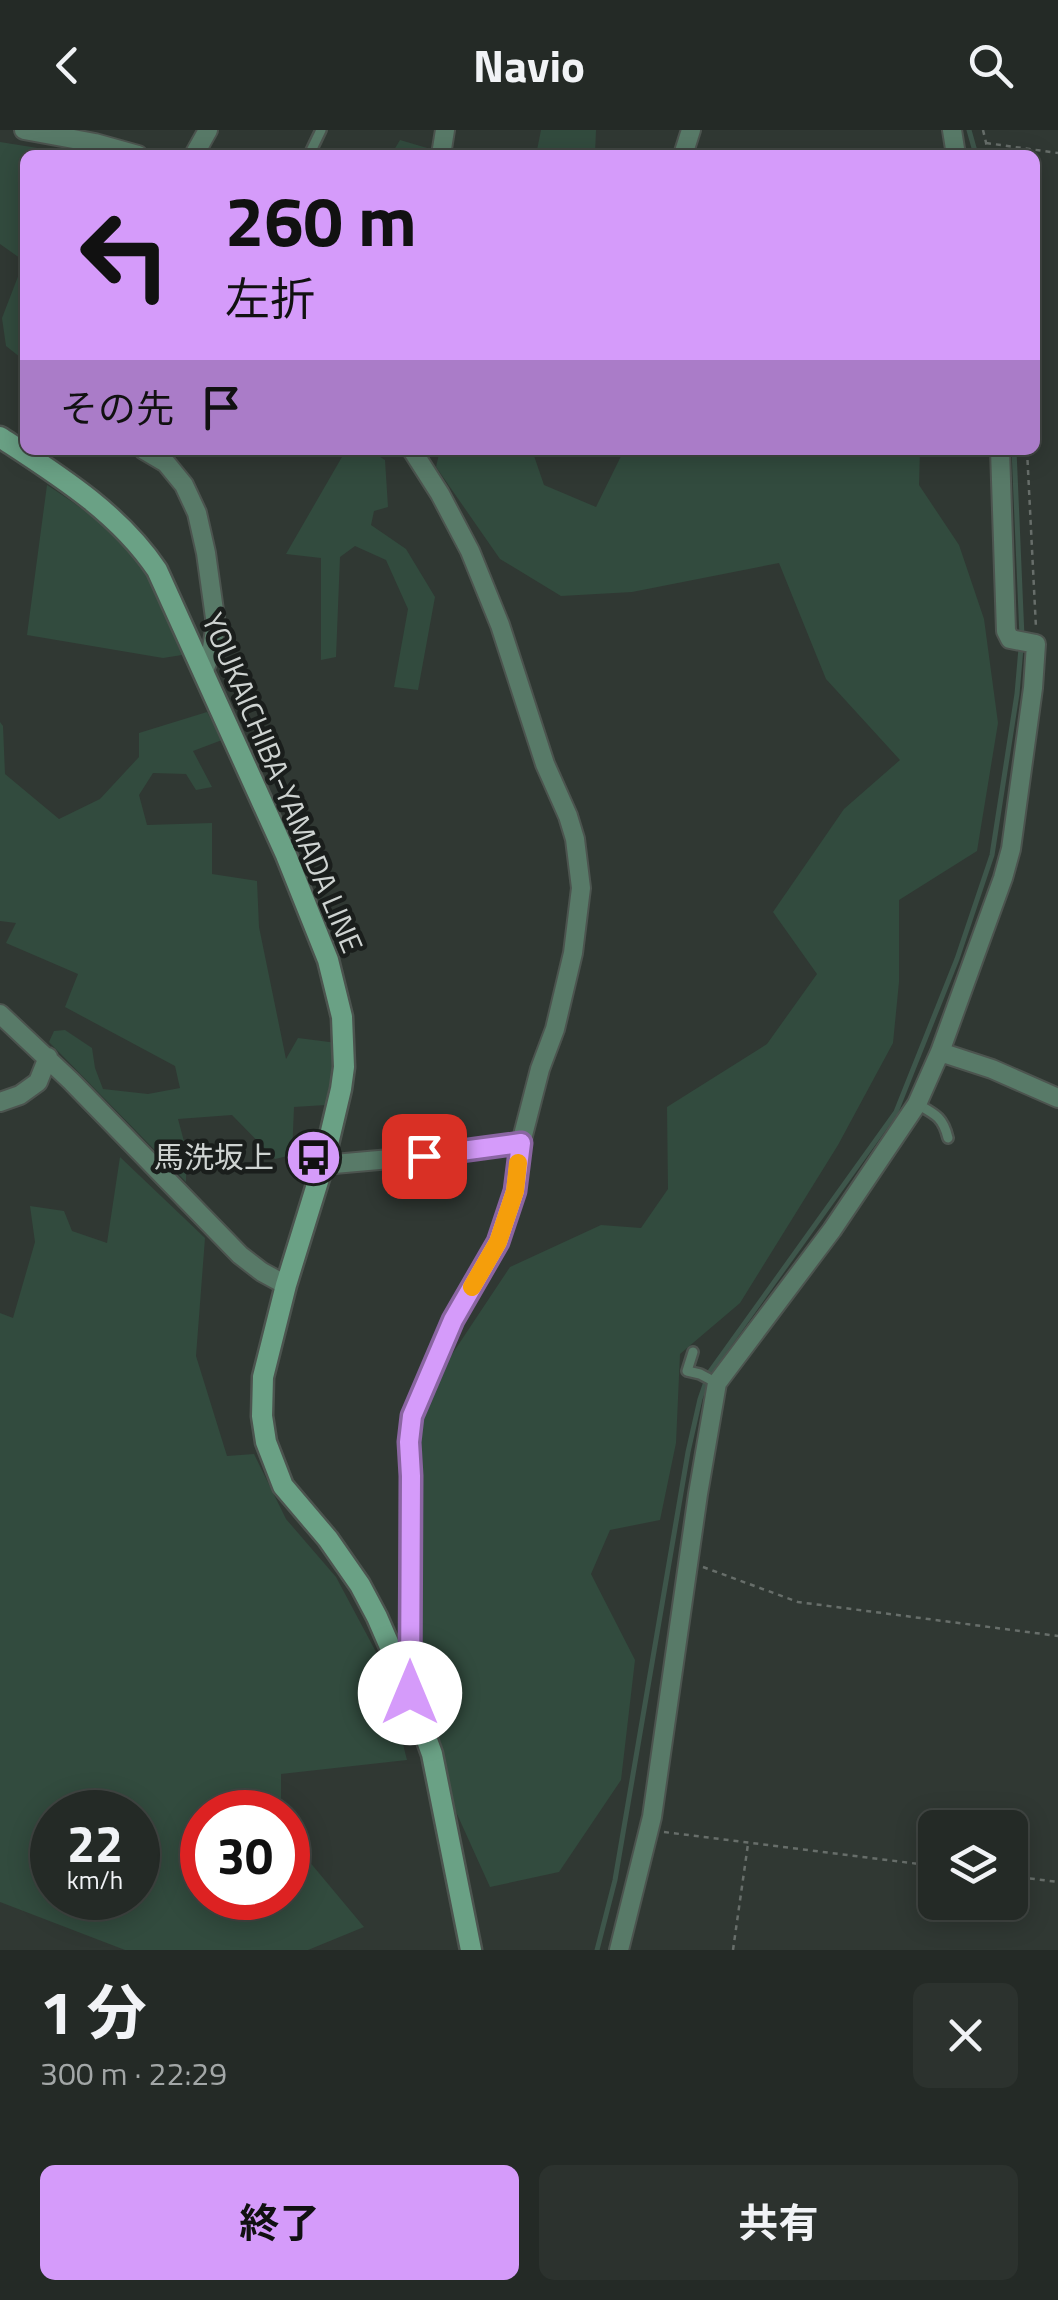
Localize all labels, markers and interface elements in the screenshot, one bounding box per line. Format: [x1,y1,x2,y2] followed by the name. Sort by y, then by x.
[473,31,585,99] text: Navio
[40,38,95,93] icon: back
[963,38,1018,93] icon: search
[225,167,417,273] text: 260 m
[60,190,190,320] icon: left
[225,264,315,332] text: 左折
[60,379,174,437] text: その先
[194,380,249,435] icon: arrive
[190,606,375,960] street label: YOUKAICHIBA-YAMADA LINE
[382,1114,467,1199] pin
[283,1128,343,1188] bus stop icon: 馬洗坂上
[397,1129,452,1184] icon: arrive
[154,1134,274,1180] place label: 馬洗坂上
[358,1641,462,1745] position arrow
[180,1790,310,1920] speed limit sign: 30
[67,1805,123,1881] text: 22
[918,1810,1028,1920] map controls
[918,1810,1028,1920] button: layers
[67,1861,123,1899] text: km/h
[40,1966,147,2057] text: 1 分
[913,1983,1018,2088] button: close
[40,2049,227,2097] text: 300 m · 22:29
[40,2165,519,2280] button: 終了
[539,2165,1018,2280] button: 共有

